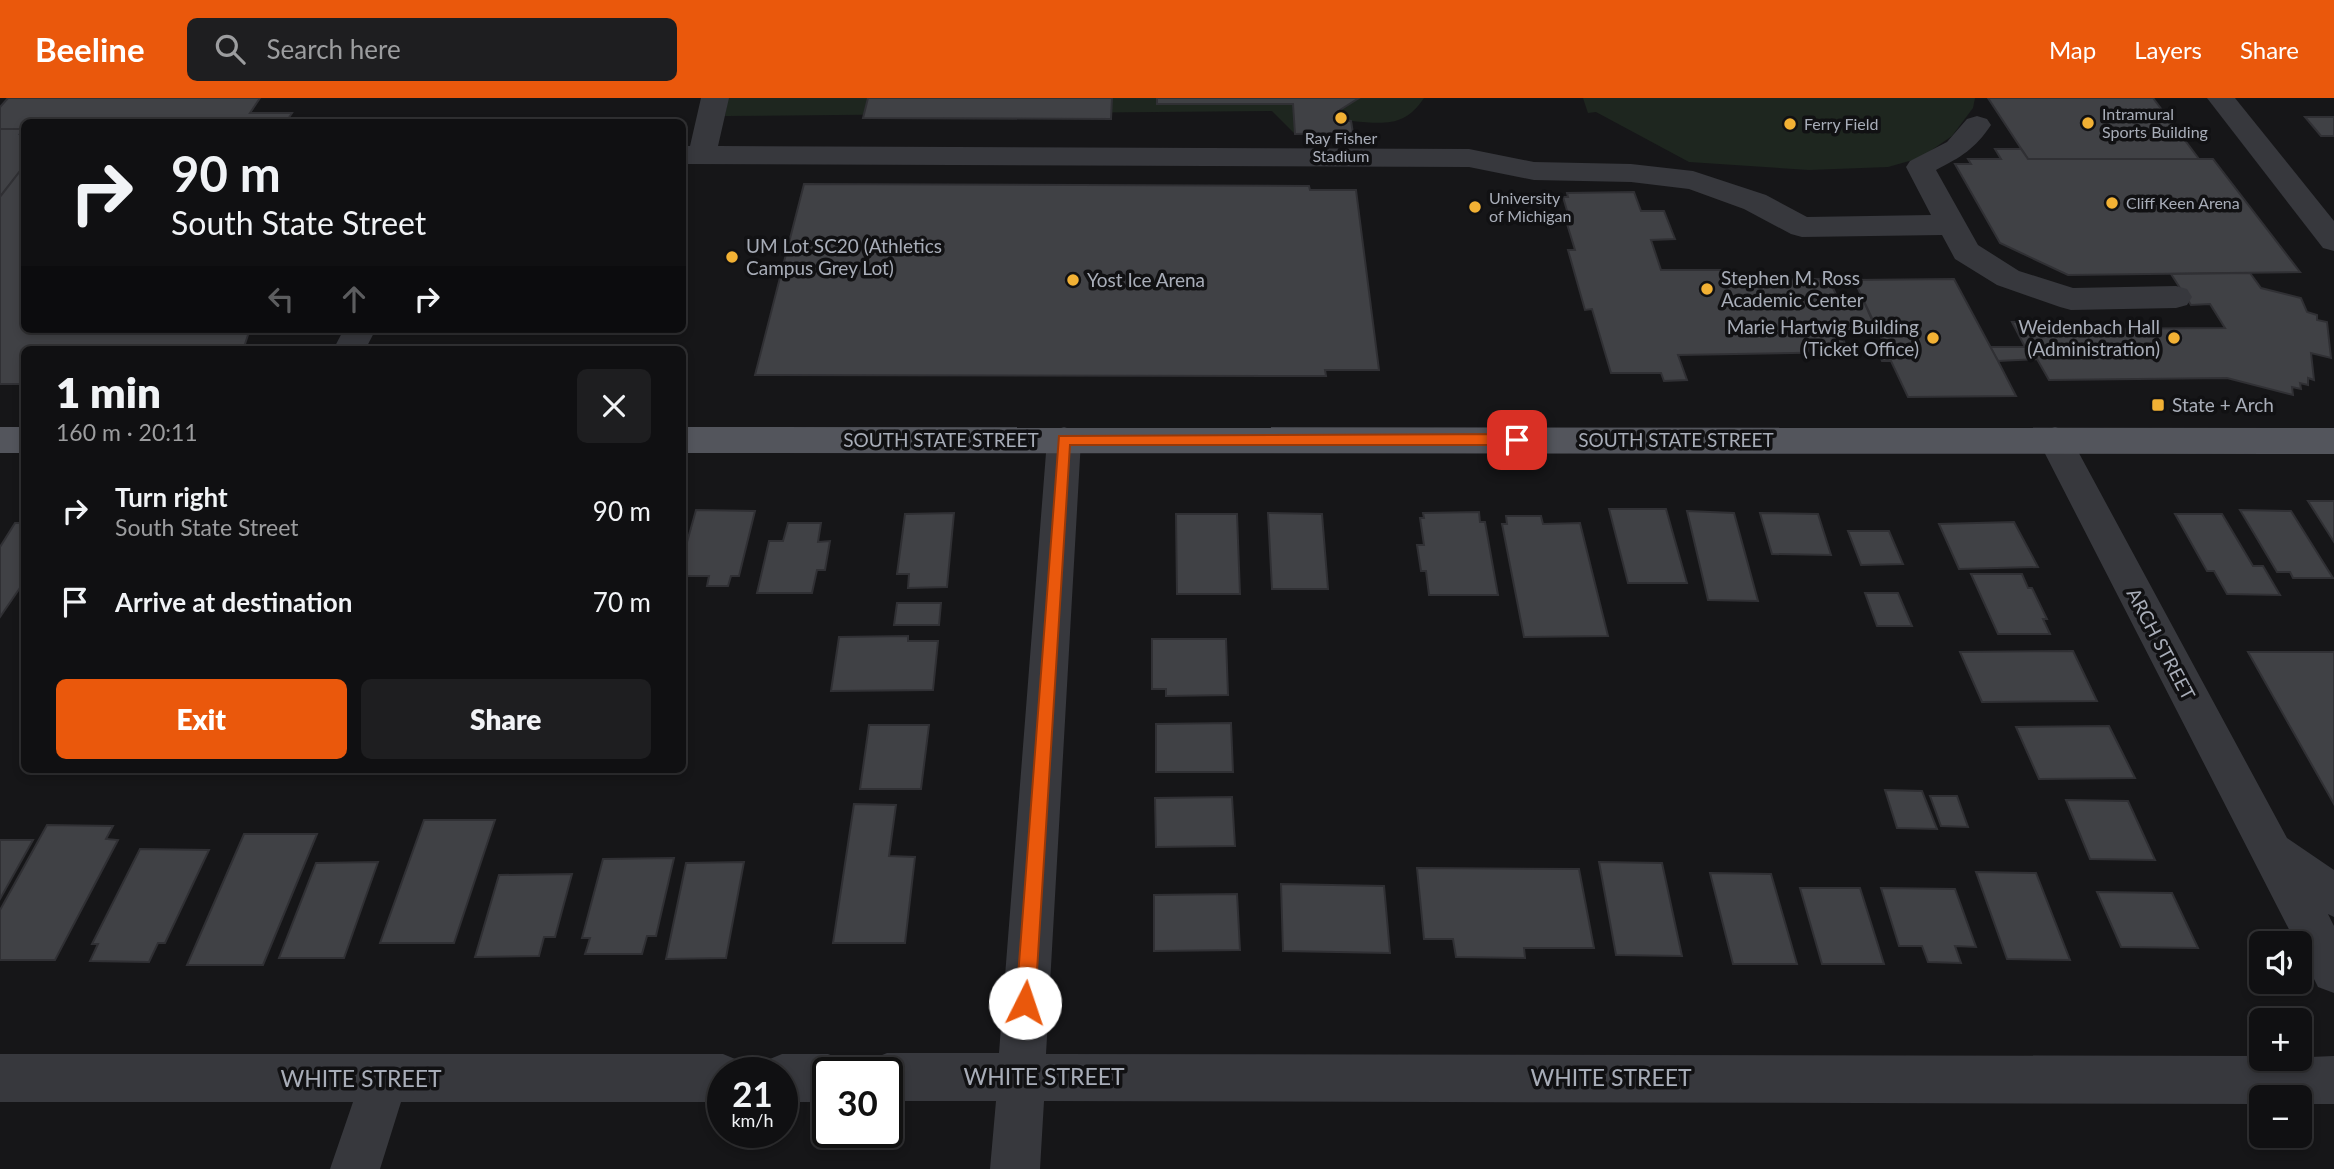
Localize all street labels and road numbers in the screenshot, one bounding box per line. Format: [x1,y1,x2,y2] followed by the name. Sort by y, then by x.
[843,428,1039,451] street label: SOUTH STATE STREET
[1578,428,1774,451] street label: SOUTH STATE STREET
[2122,584,2201,704] street label: ARCH STREET
[963,1062,1125,1090] street label: WHITE STREET
[1530,1063,1692,1091] street label: WHITE STREET
[280,1064,442,1092] street label: WHITE STREET

